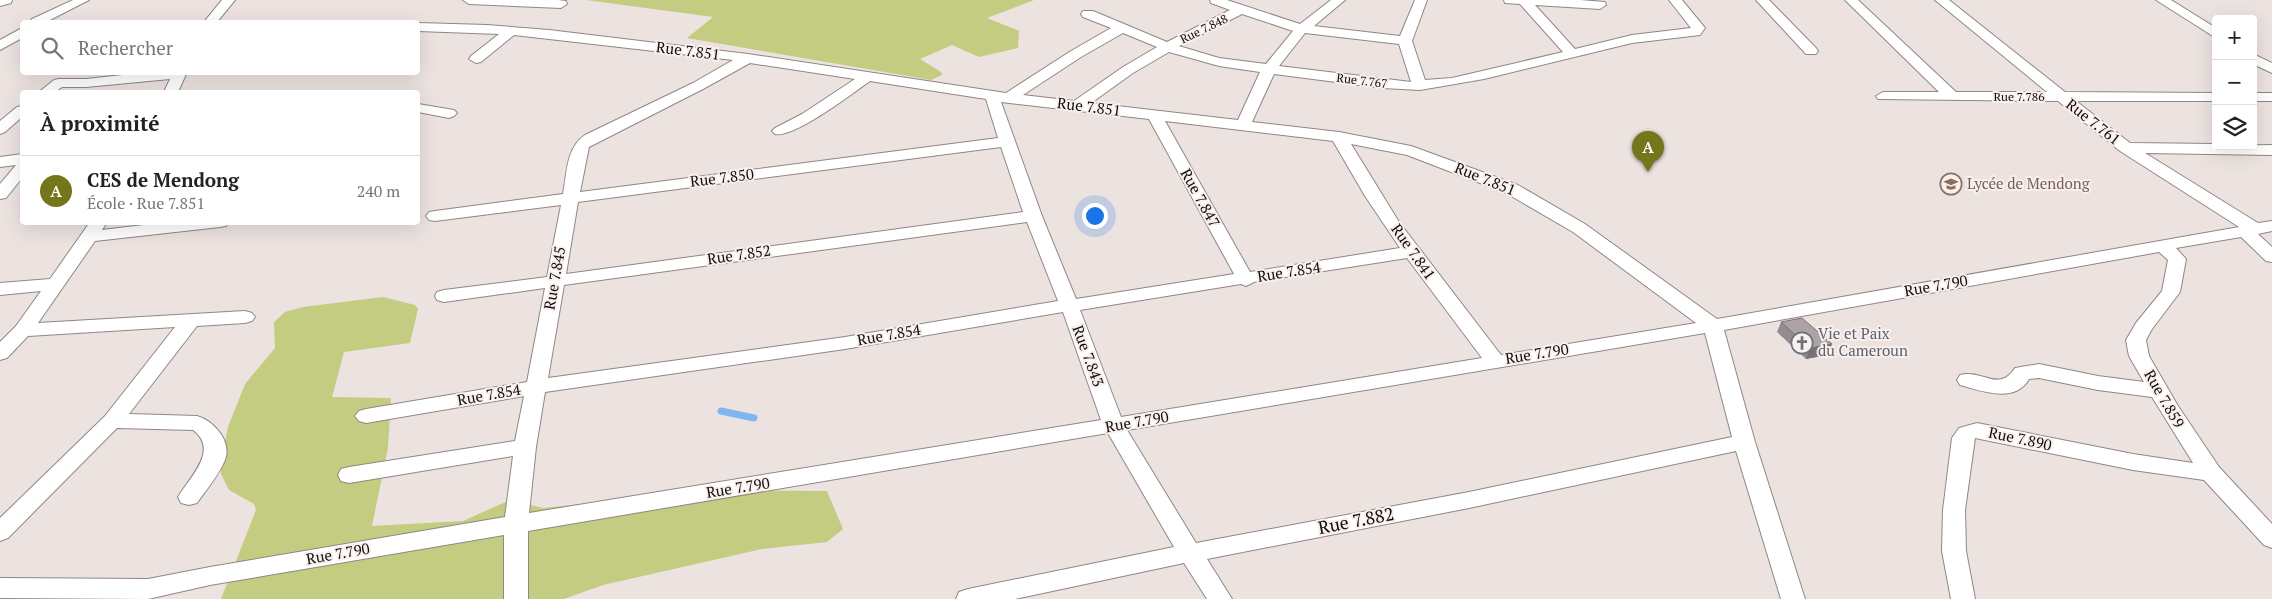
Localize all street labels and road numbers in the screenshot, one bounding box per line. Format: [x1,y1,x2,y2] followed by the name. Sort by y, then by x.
[1177,11,1230,47] street label: Rue 7.848
[655,36,721,64] street label: Rue 7.851
[1336,70,1388,91] street label: Rue 7.767
[1993,89,2045,104] street label: Rue 7.786
[1056,92,1122,120] street label: Rue 7.851
[2062,94,2125,149] street label: Rue 7.761
[1452,157,1519,199] street label: Rue 7.851
[689,163,755,191] street label: Rue 7.850
[1177,165,1225,230] street label: Rue 7.847
[1387,219,1440,283] street label: Rue 7.841
[706,240,772,268] street label: Rue 7.852
[539,245,569,311] street label: Rue 7.845
[1256,256,1322,286] street label: Rue 7.854
[1903,270,1969,300] street label: Rue 7.790
[856,319,922,349] street label: Rue 7.854
[1069,322,1109,389] street label: Rue 7.843
[1504,338,1570,368] street label: Rue 7.790
[2140,366,2190,431] street label: Rue 7.859
[456,379,522,409] street label: Rue 7.854
[1104,406,1170,436] street label: Rue 7.790
[1987,422,2054,454] street label: Rue 7.890
[705,472,771,502] street label: Rue 7.790
[1316,501,1396,539] street label: Rue 7.882
[305,538,371,568] street label: Rue 7.790

